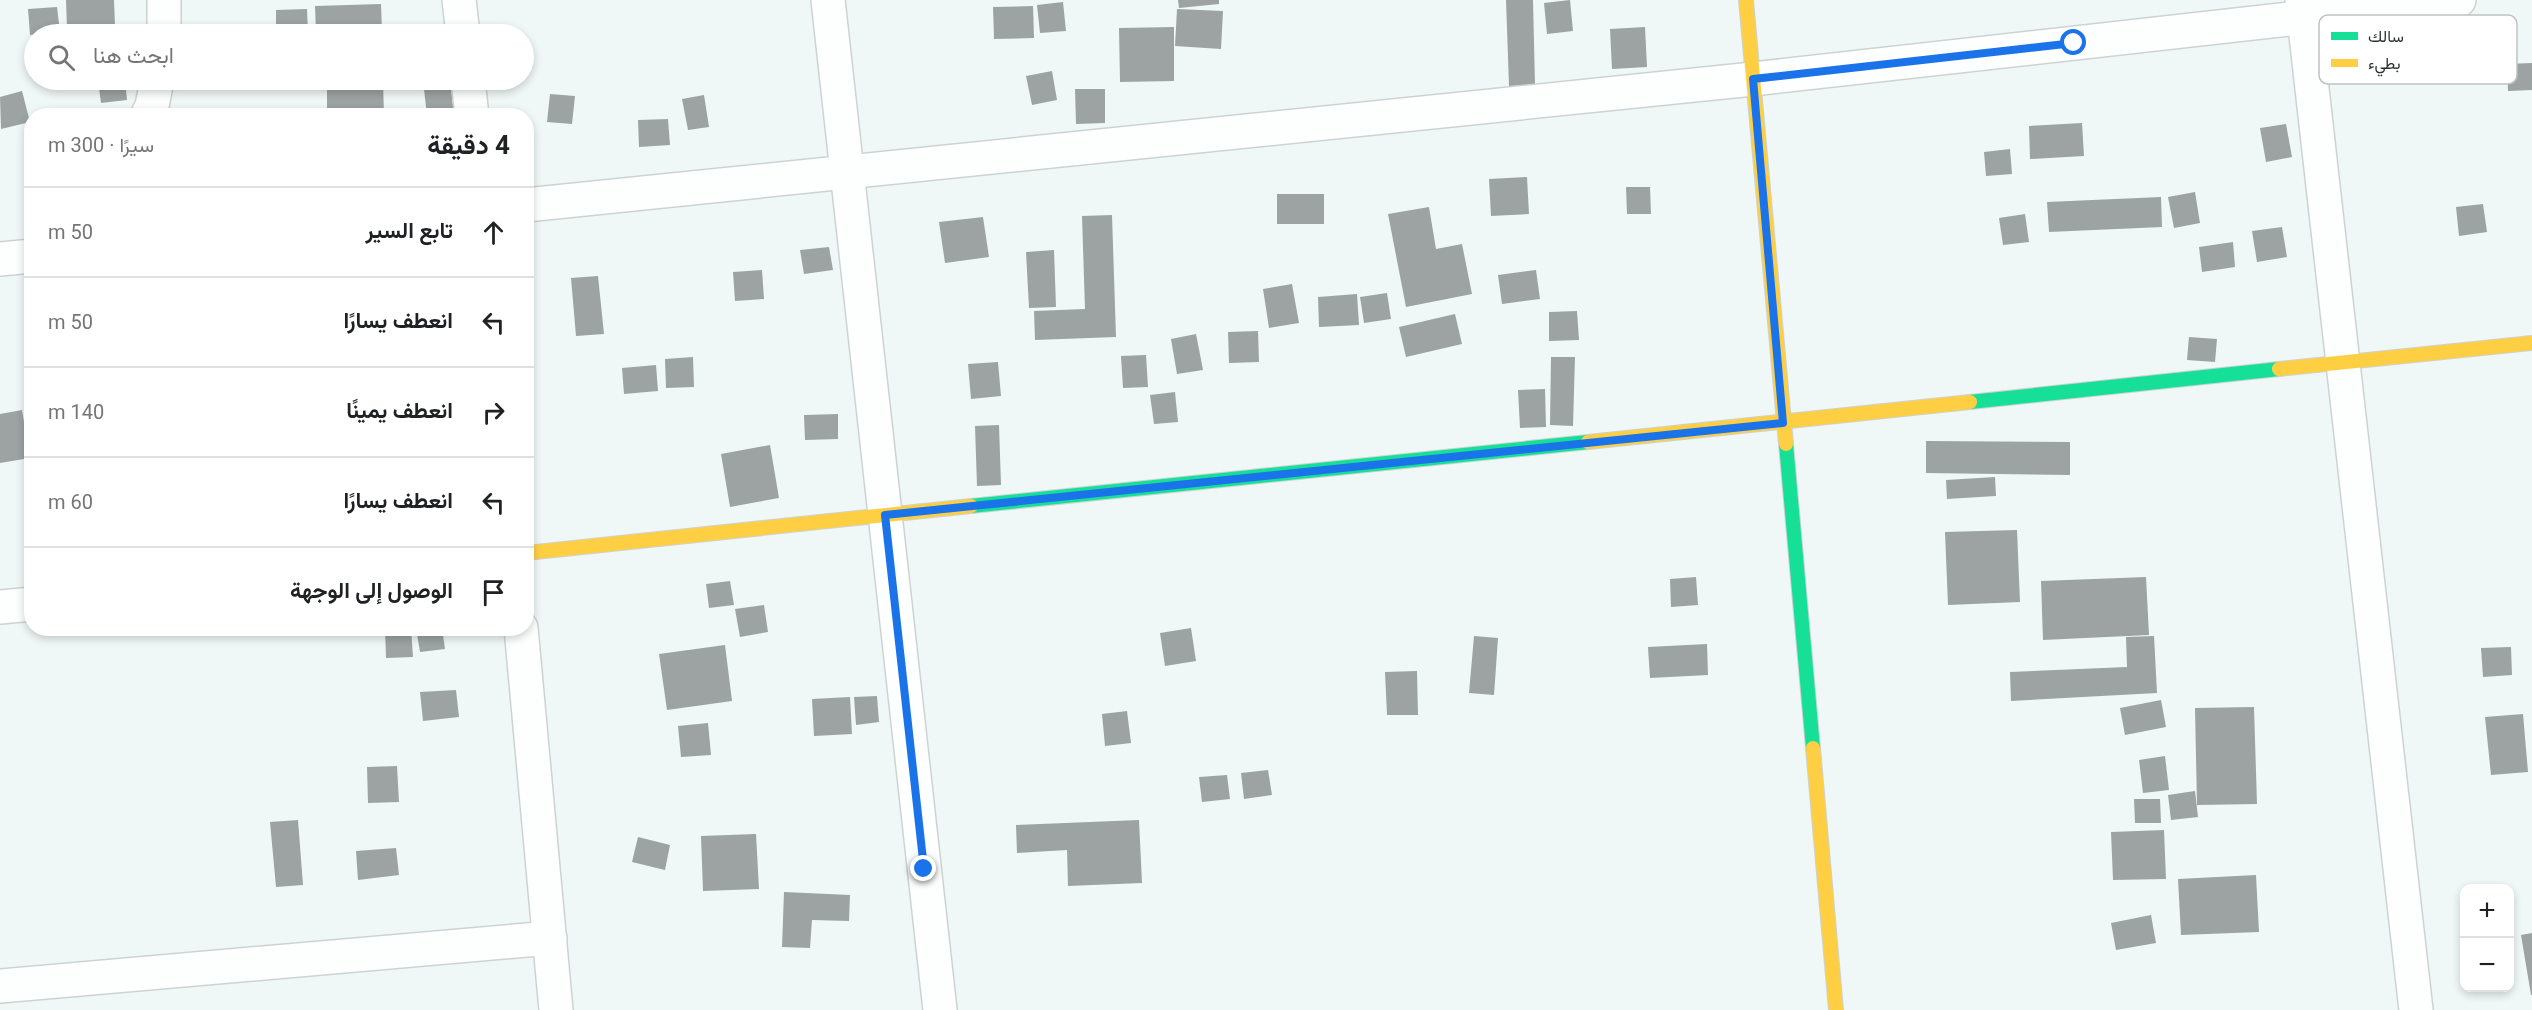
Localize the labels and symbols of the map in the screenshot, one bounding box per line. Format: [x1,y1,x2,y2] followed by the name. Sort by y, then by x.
[2319,15,2517,84] legend
[2368,27,2404,46] text: سالك
[2060,29,2086,55] route start
[2368,54,2400,77] text: بطيء
[910,855,936,881] route end

